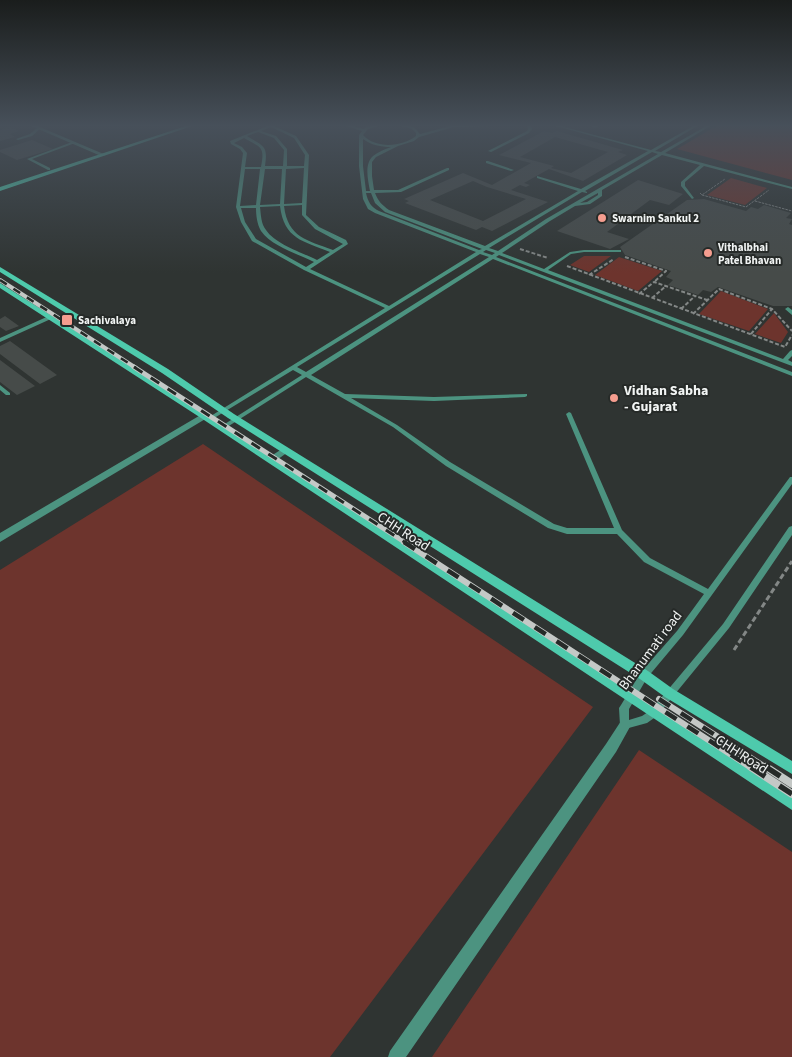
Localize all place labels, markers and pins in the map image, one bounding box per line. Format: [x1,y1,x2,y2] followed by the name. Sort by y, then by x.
[612,211,699,226] place label: Swarnim Sankul 2
[596,212,608,224] marker: Swarnim Sankul 2
[717,240,781,268] place label: Vithalbhai Patel Bhavan
[702,247,714,259] marker: Vithalbhai Patel Bhavan
[60,313,74,327] marker: Sachivalaya
[78,313,136,328] place label: Sachivalaya
[623,381,708,417] place label: Vidhan Sabha - Gujarat
[608,392,620,404] marker: Vidhan Sabha - Gujarat

